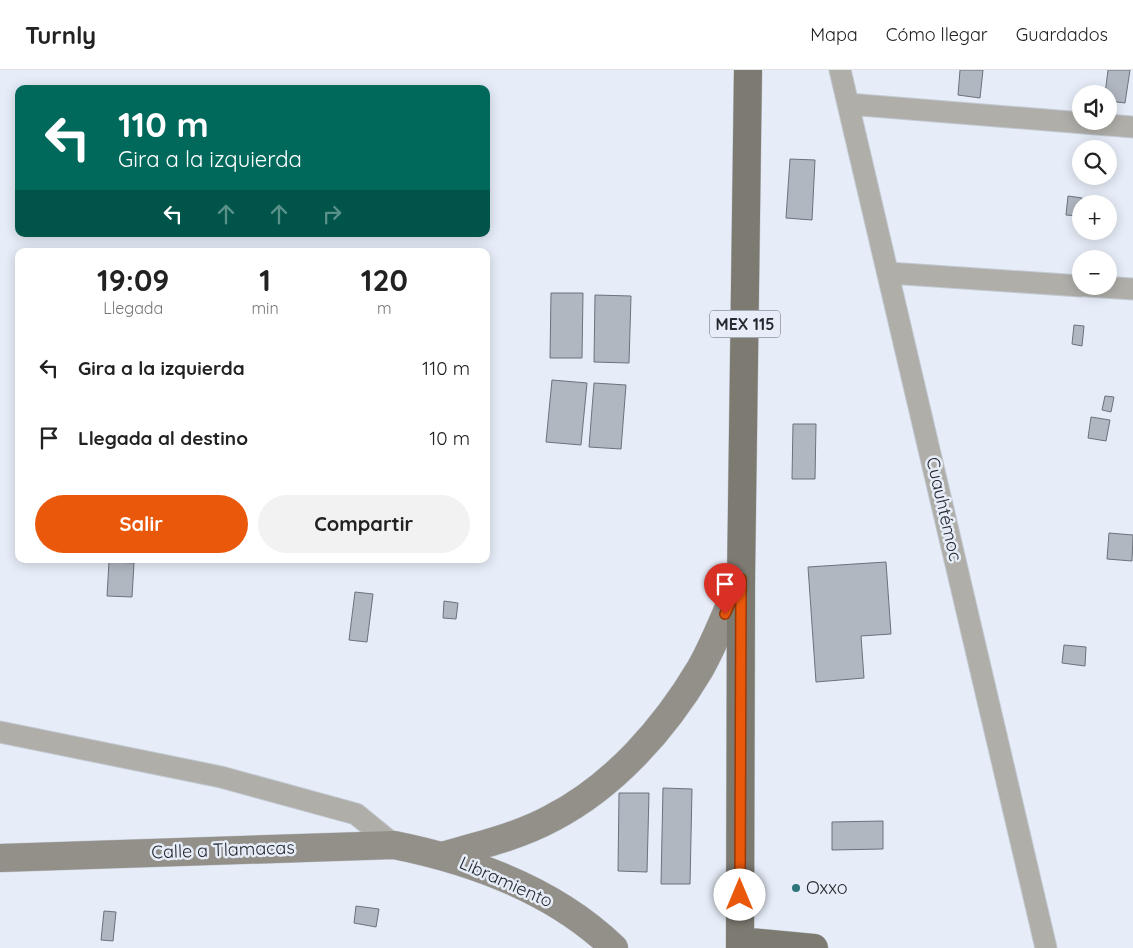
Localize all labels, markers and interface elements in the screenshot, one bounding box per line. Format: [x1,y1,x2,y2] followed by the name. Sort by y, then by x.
[25,20,96,50] text: Turnly
[810,23,858,46] text: Mapa
[886,23,988,46] text: Cómo llegar
[1016,23,1108,46] text: Guardados
[1072,85,1117,295] map controls
[1072,85,1117,130] button: sound
[118,102,209,146] text: 110 m
[35,105,100,170] icon: left
[1072,140,1117,185] button: search
[118,145,302,173] text: Gira a la izquierda
[1072,195,1117,240] button: +
[159,200,187,228] icon: left
[212,200,240,228] icon: ahead
[265,200,293,228] icon: ahead
[318,200,346,228] icon: right
[1072,250,1117,295] button: −
[97,261,169,299] text: 19:09
[259,261,271,299] text: 1
[361,261,408,299] text: 120
[103,298,163,318] text: Llegada
[251,298,279,318] text: min
[377,298,392,318] text: m
[710,310,780,338] road number: MEX 115
[35,354,63,382] icon: left
[78,356,245,380] text: Gira a la izquierda
[422,356,470,380] text: 110 m
[35,424,63,452] icon: arrive
[78,426,248,450] text: Llegada al destino
[429,426,470,450] text: 10 m
[921,455,968,563] street label: Cuauhtémoc
[35,495,248,553] button: Salir
[258,495,470,553] button: Compartir
[704,563,746,614] pin
[711,570,739,598] icon: arrive
[151,836,295,863] street label: Calle a Tlamacas
[456,851,556,912] street label: Libramiento
[713,868,765,920] position arrow
[806,876,848,899] place label: Oxxo
[790,882,802,894] marker: Oxxo

